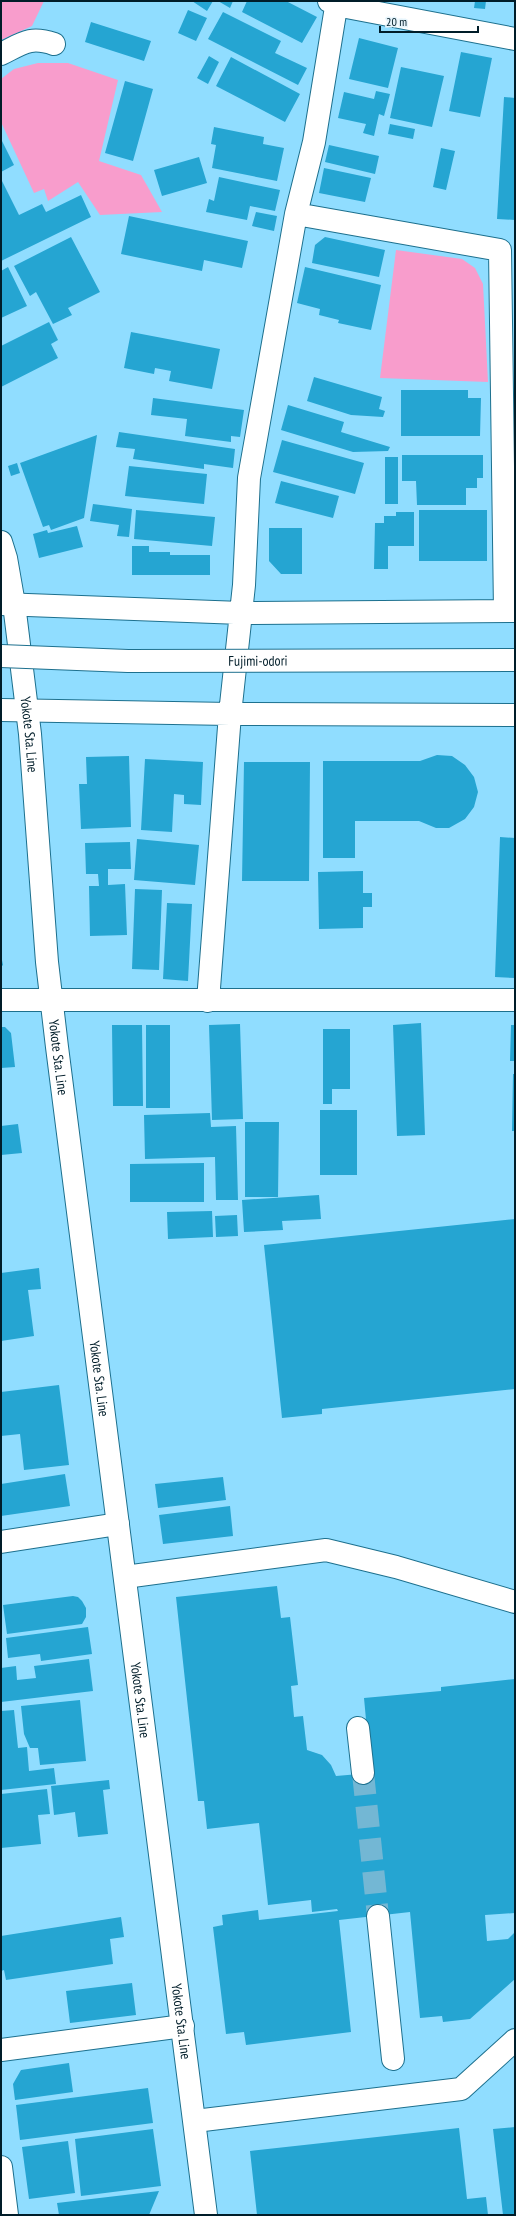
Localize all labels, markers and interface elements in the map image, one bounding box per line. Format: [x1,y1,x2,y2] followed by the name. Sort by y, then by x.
[380,8,478,34] scale bar
[386,14,407,29] text: 20 m
[228,652,288,670] street label: Fujimi-odori
[16,696,42,773] street label: Yokote Sta. Line
[45,1018,72,1096] street label: Yokote Sta. Line
[86,1340,113,1418] street label: Yokote Sta. Line
[127,1661,154,1739] street label: Yokote Sta. Line
[168,1983,195,2061] street label: Yokote Sta. Line

